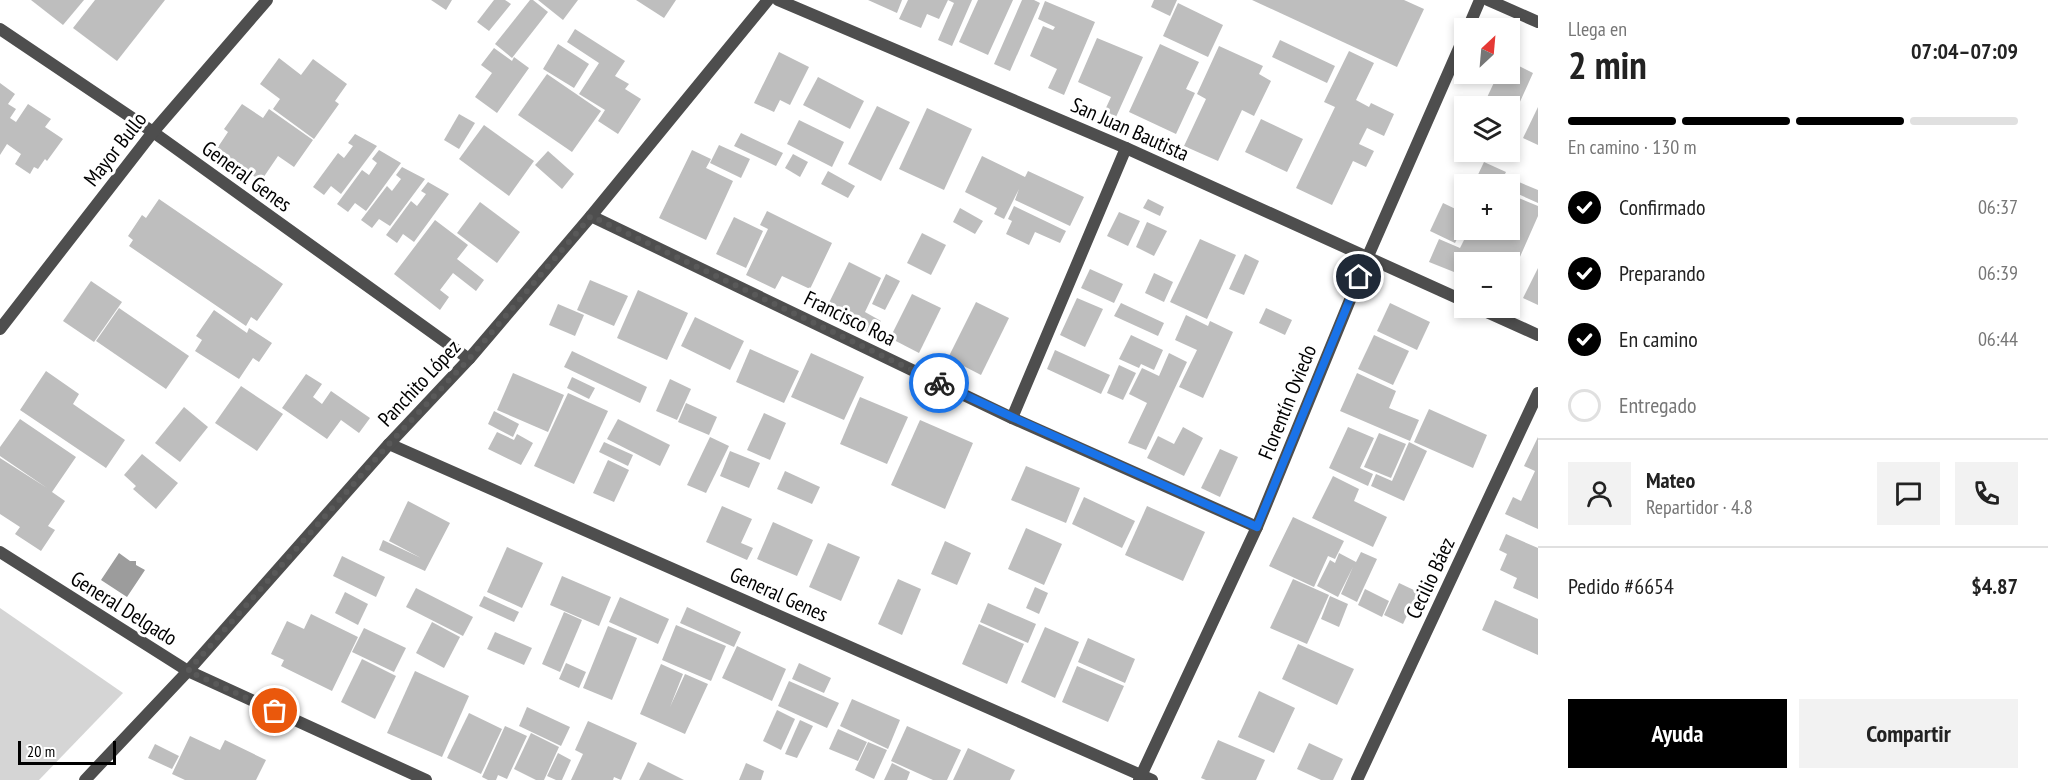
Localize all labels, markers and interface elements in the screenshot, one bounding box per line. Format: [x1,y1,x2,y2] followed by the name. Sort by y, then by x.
[1568,16,1627,42] text: Llega en
[1454,18,1520,84] north arrow
[1454,18,1520,318] map controls
[1911,37,2018,65] text: 07:04–07:09
[1568,39,1647,90] text: 2 min
[1067,91,1193,167] street label: San Juan Bautista
[1454,96,1520,162] button: layers
[78,106,152,192] street label: Mayor Bullo
[197,134,297,218] street label: General Genes
[1568,134,1697,160] text: En camino · 130 m
[1454,174,1520,240] button: +
[1568,191,1601,224] icon: check
[1619,193,1705,221] text: Confirmado
[1978,194,2018,220] text: 06:37
[1333,251,1384,302] pin
[1454,252,1520,318] button: −
[1568,257,1601,290] icon: check
[1619,259,1705,287] text: Preparando
[1342,260,1375,293] icon: home
[1978,260,2018,286] text: 06:39
[800,284,900,352] street label: Francisco Roa
[1568,323,1601,356] icon: check
[1619,325,1698,353] text: En camino
[1978,326,2018,352] text: 06:44
[372,334,466,432] street label: Panchito López
[1252,341,1322,463] street label: Florentín Oviedo
[909,353,969,413] courier
[923,367,956,400] icon: bike
[1619,391,1696,419] text: Entregado
[1568,462,1631,525] button: person
[1877,462,1940,525] button: chat
[1955,462,2018,525] button: phone
[1646,466,1695,494] text: Mateo
[1646,494,1753,520] text: Repartidor · 4.8
[1399,533,1461,623] street label: Cecilio Báez
[726,560,832,628] street label: General Genes
[66,565,182,651] street label: General Delgado
[1568,572,1674,600] text: Pedido #6654
[1971,572,2018,600] text: $4.87
[249,685,300,736] pin
[258,694,291,727] icon: bag
[1568,699,1787,768] button: Ayuda
[1799,699,2018,768] button: Compartir
[18,738,116,766] scale bar
[27,741,55,761] text: 20 m

